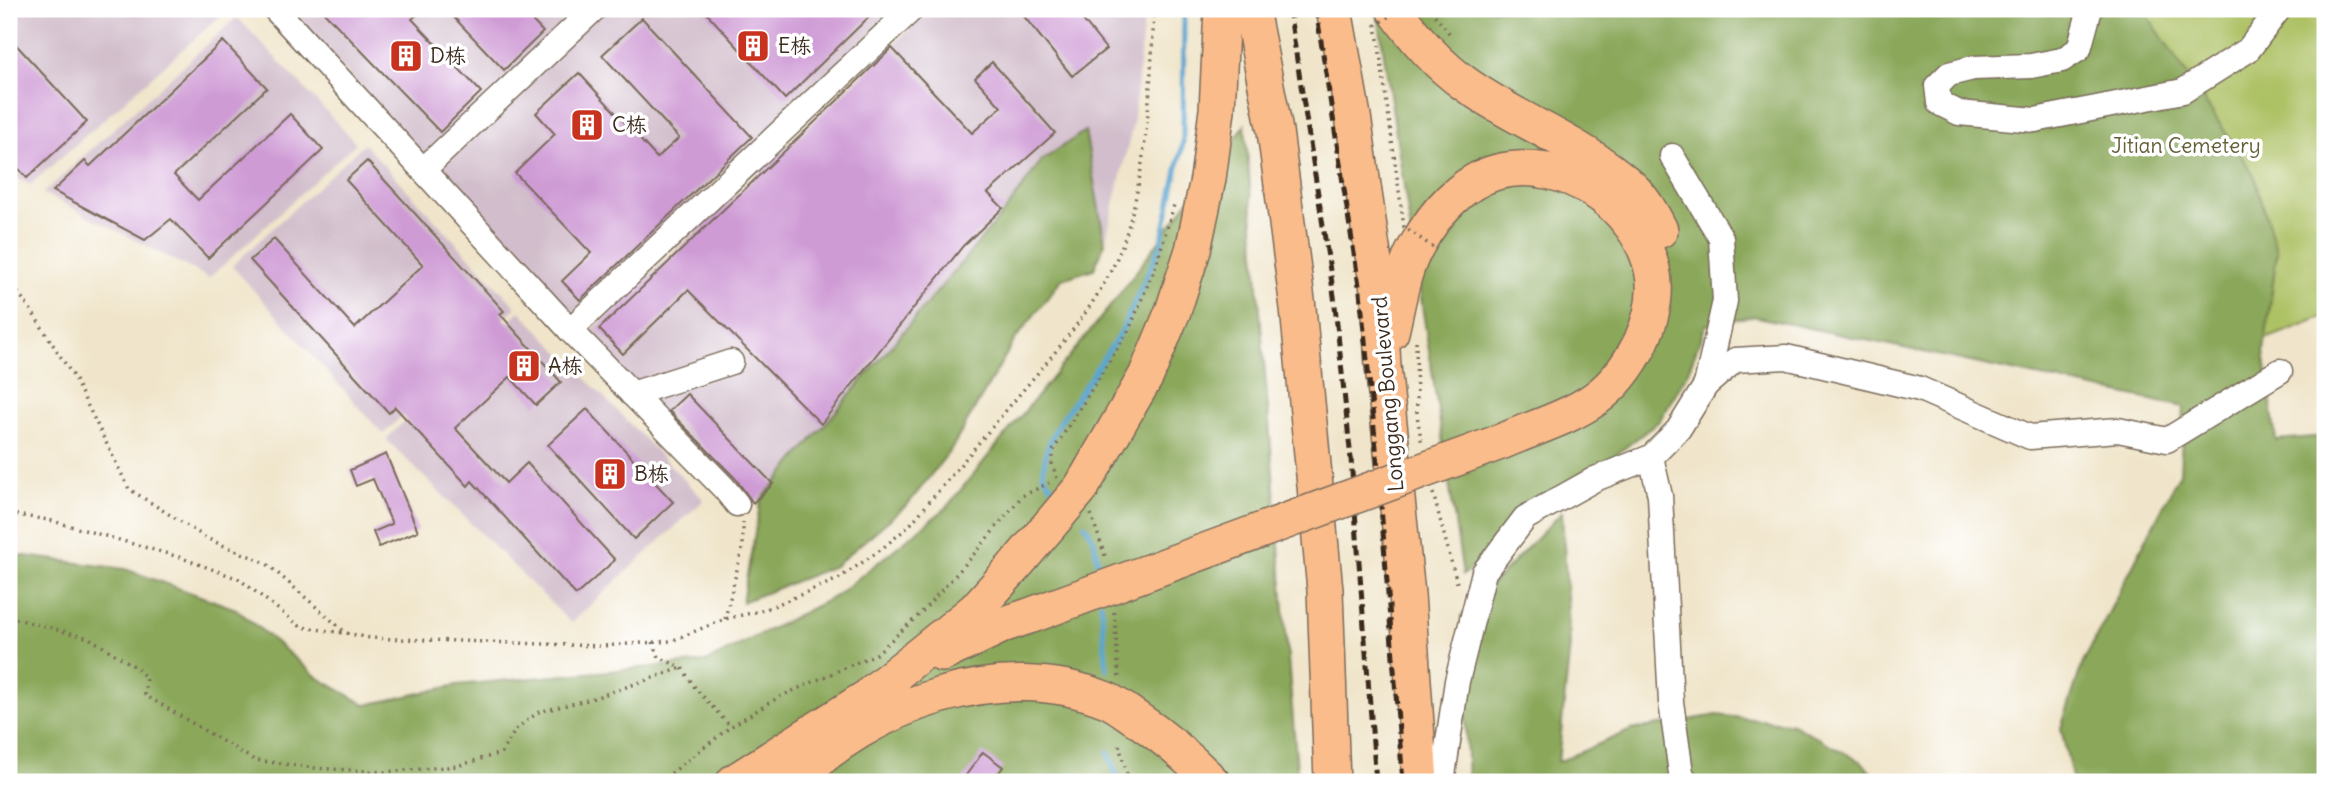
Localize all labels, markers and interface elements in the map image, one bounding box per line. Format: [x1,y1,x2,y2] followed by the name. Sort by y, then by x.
[734,27,772,65] building icon: E栋
[778,32,811,59] place label: E栋
[387,37,425,75] building icon: D栋
[430,42,466,69] place label: D栋
[568,106,606,144] building icon: C栋
[612,111,647,138] place label: C栋
[2111,132,2261,159] park label: Jitian Cemetery
[1366,295,1409,493] street label: Longgang Boulevard
[505,347,543,385] building icon: A栋
[548,352,582,379] place label: A栋
[591,455,629,493] building icon: B栋
[634,460,669,487] place label: B栋

